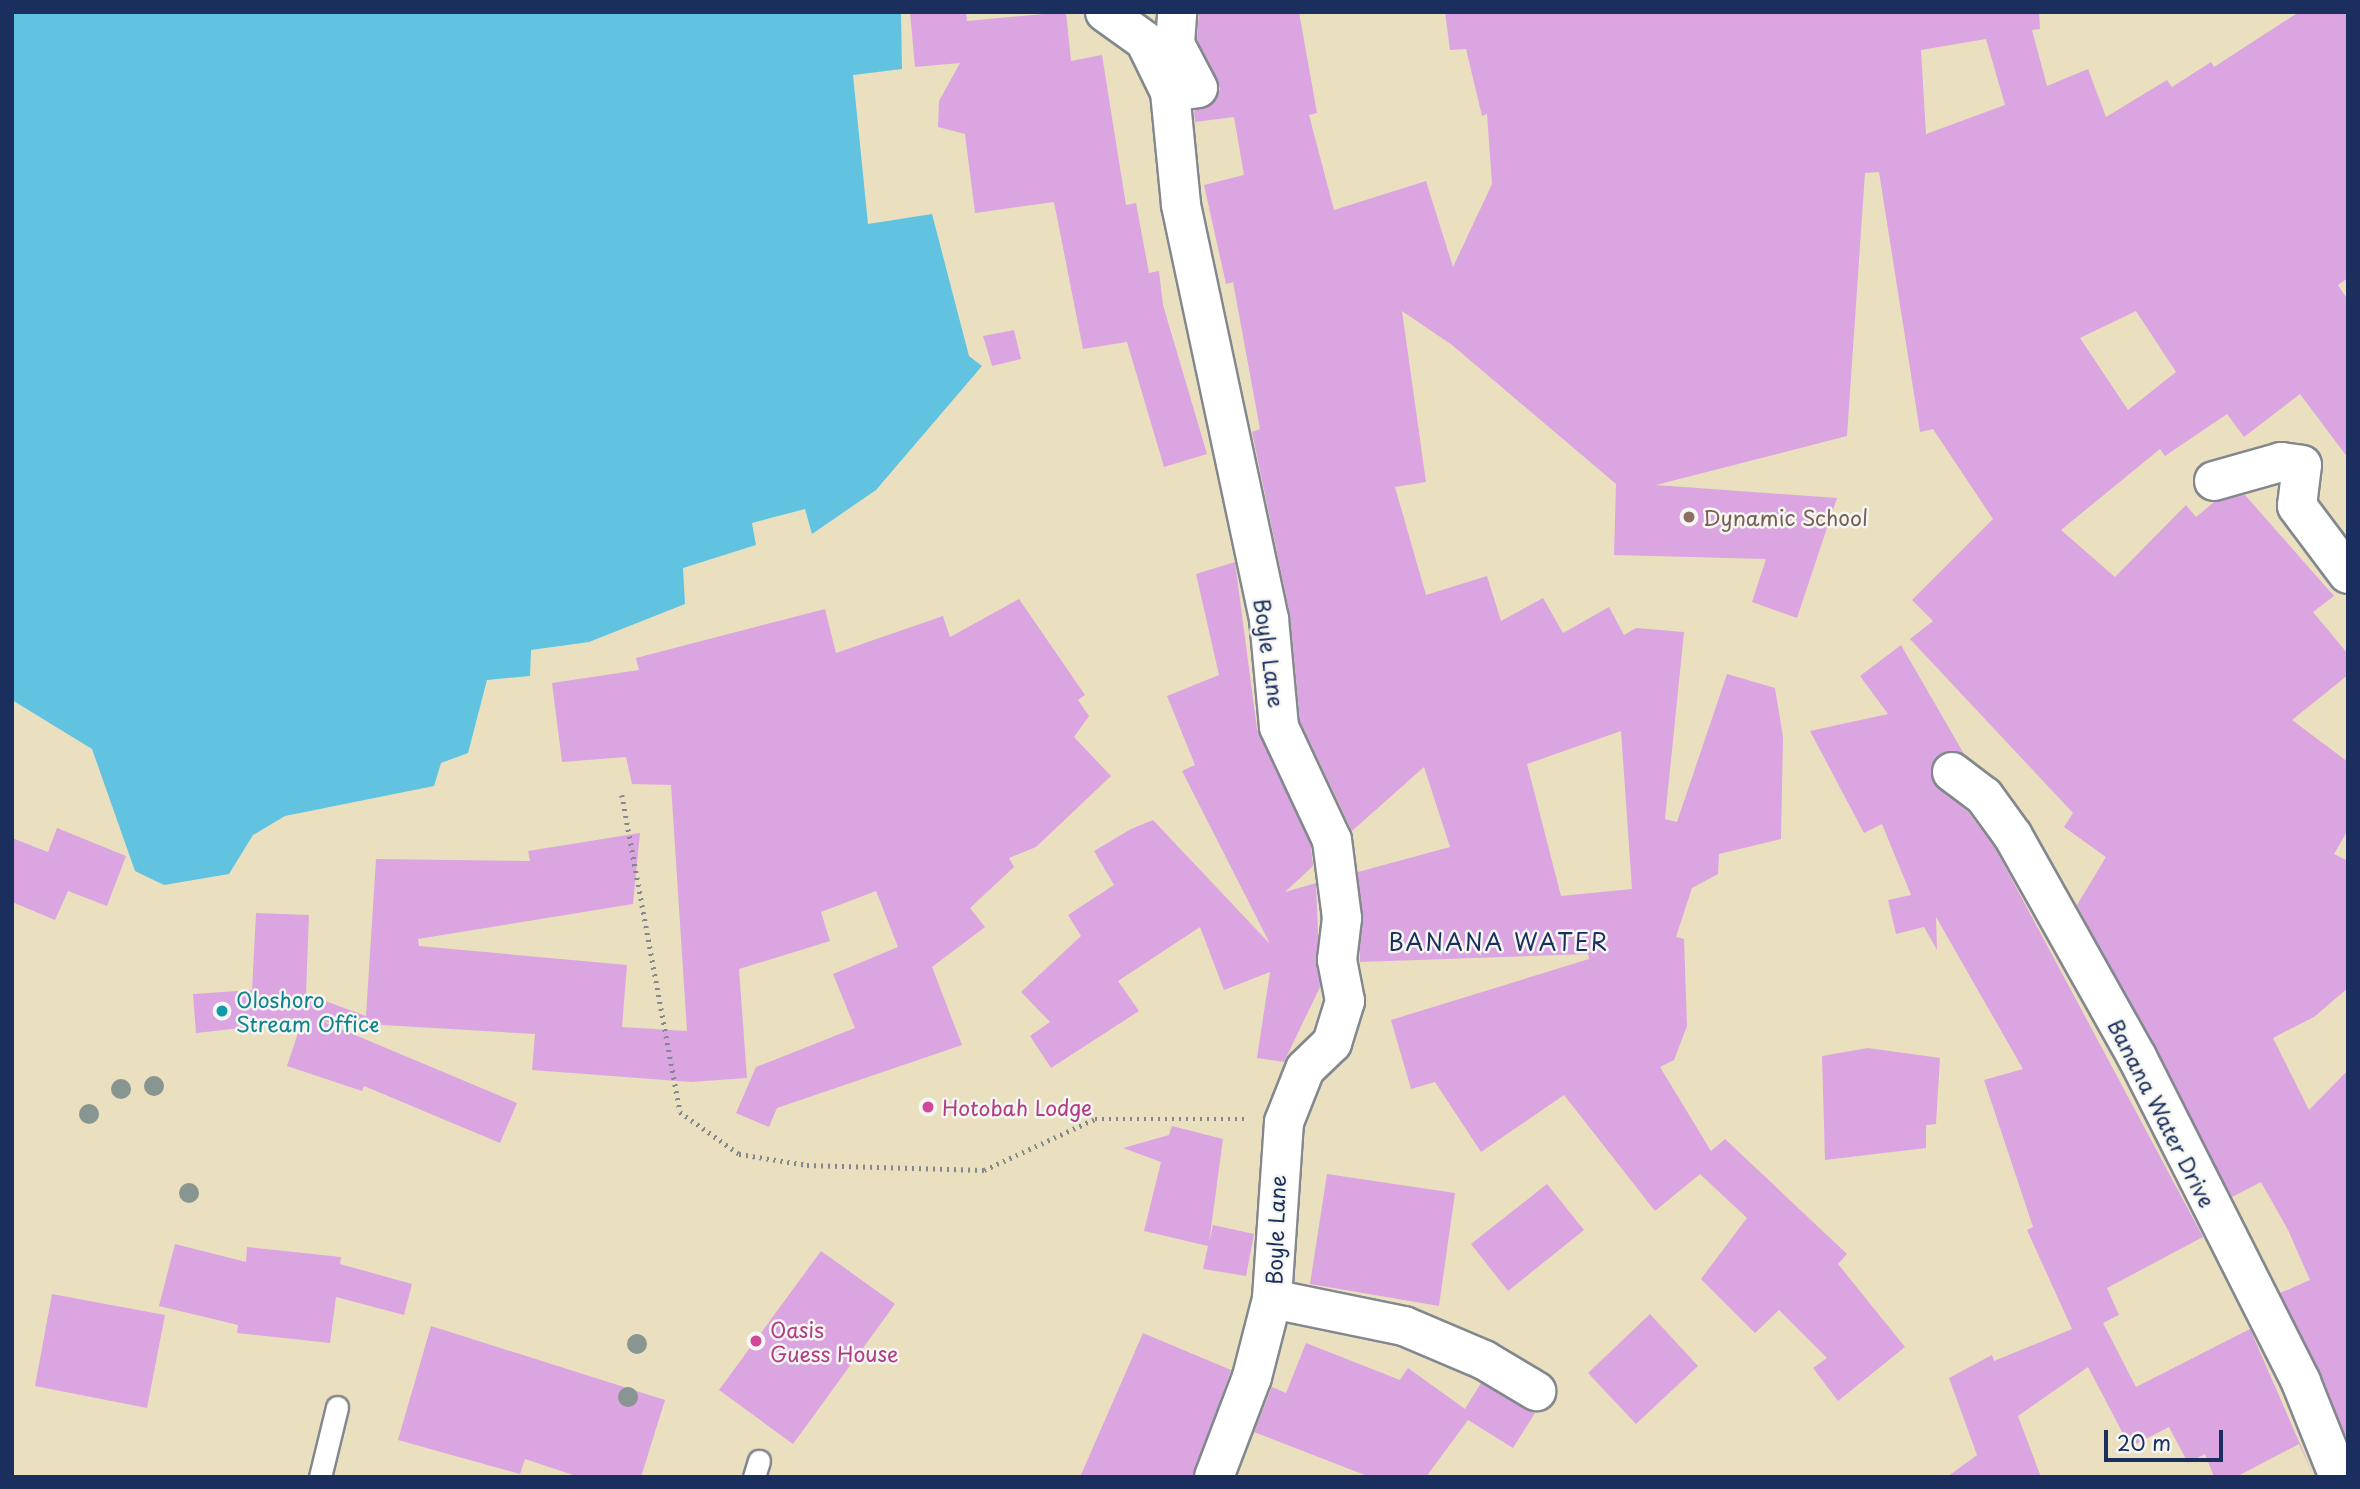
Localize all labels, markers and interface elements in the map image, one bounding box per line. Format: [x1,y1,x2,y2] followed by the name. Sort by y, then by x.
[1703,504,1867,530] place label: Dynamic School
[1681,509,1697,525] marker: Dynamic School
[1250,596,1290,710] street label: Boyle Lane
[1390,928,1608,956] district label: BANANA WATER
[236,986,379,1036] place label: Oloshoro Stream Office
[214,1003,230,1019] marker: Oloshoro Stream Office
[2103,1014,2221,1212] street label: Banana Water Drive
[942,1094,1092,1120] place label: Hotobah Lodge
[920,1099,936,1115] marker: Hotobah Lodge
[1260,1174,1290,1286] street label: Boyle Lane
[770,1316,898,1366] place label: Oasis Guess House
[748,1333,764,1349] marker: Oasis Guess House
[2108,1416,2227,1460] scale bar
[2117,1426,2171,1458] text: 20 m

